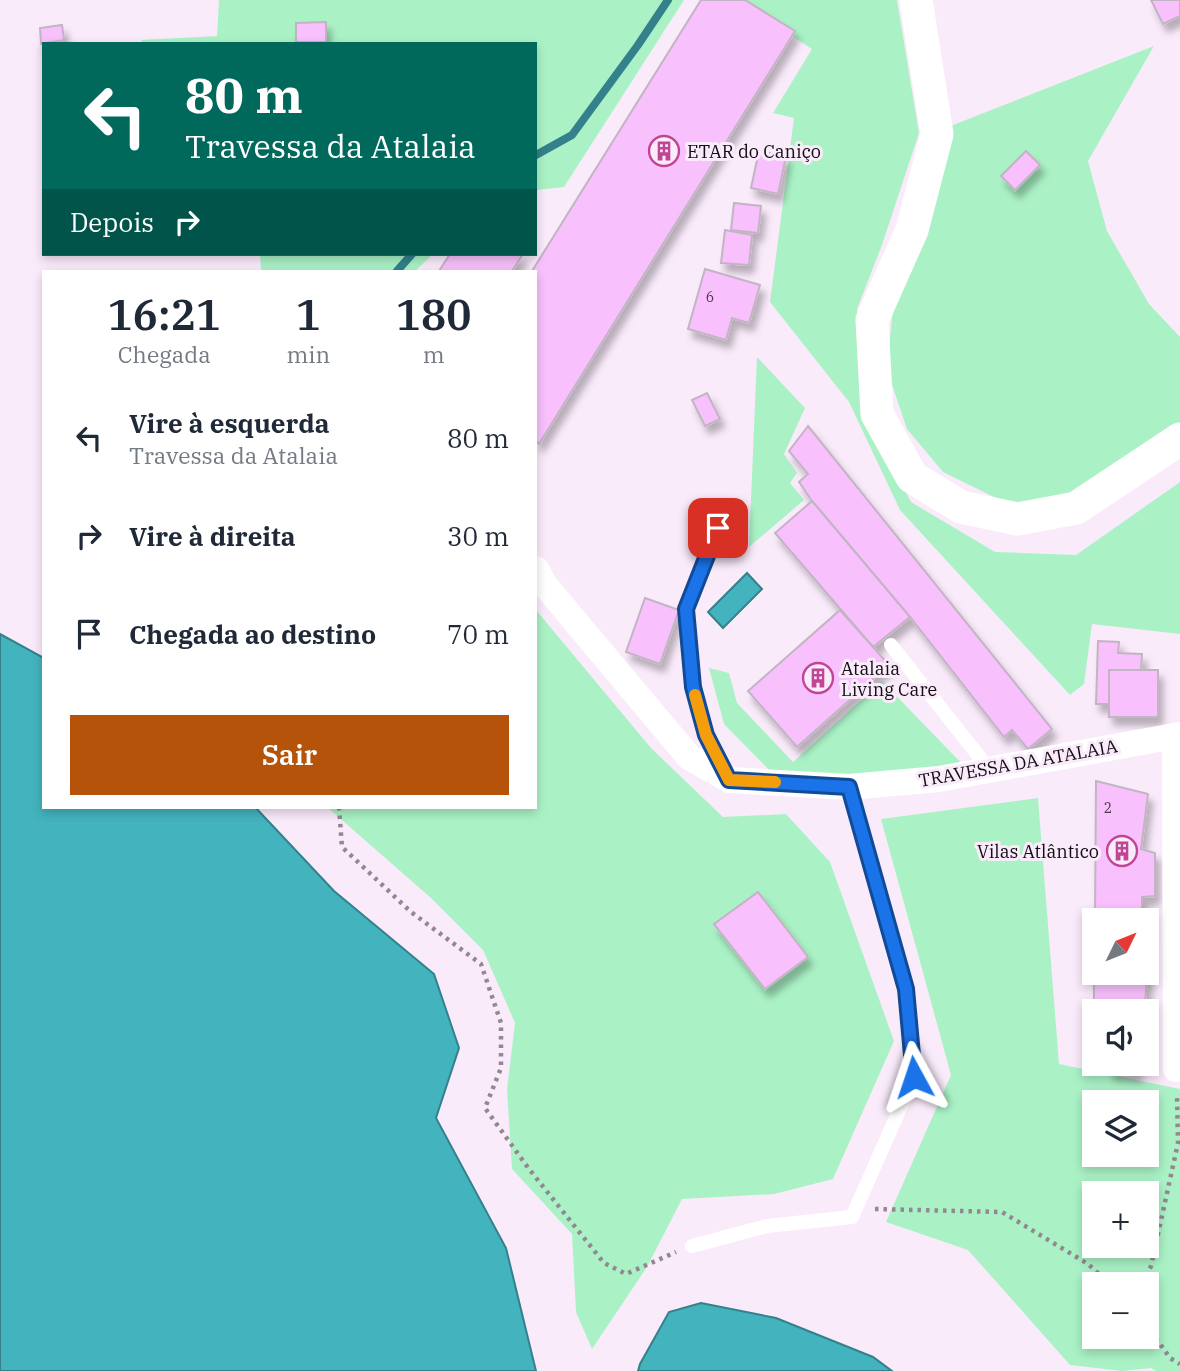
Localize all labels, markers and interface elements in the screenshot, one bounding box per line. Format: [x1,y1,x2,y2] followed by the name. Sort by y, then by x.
[185,63,303,126] text: 80 m
[70,70,161,161] icon: left
[185,125,476,167] text: Travessa da Atalaia
[647,134,681,168] building icon: ETAR do Caniço
[687,140,821,163] place label: ETAR do Caniço
[168,203,206,241] icon: right
[70,205,154,239] text: Depois
[108,287,221,342] text: 16:21
[296,287,321,342] text: 1
[396,287,471,342] text: 180
[706,288,714,306] house number: 6
[118,339,211,369] text: Chegada
[286,339,330,369] text: min
[423,339,445,369] text: m
[129,406,330,440] text: Vire à esquerda
[70,419,108,457] icon: left
[447,421,509,455] text: 80 m
[129,440,338,470] text: Travessa da Atalaia
[688,498,748,558] pin
[699,509,737,547] icon: arrive
[70,517,108,555] icon: right
[129,519,296,553] text: Vire à direita
[447,519,509,553] text: 30 m
[70,615,108,653] icon: arrive
[129,617,376,651] text: Chegada ao destino
[447,617,509,651] text: 70 m
[841,657,937,701] place label: Atalaia Living Care
[801,661,835,695] building icon: Atalaia Living Care
[70,715,509,795] button: Sair
[917,734,1120,792] street label: TRAVESSA DA ATALAIA
[1104,799,1112,817] house number: 2
[1105,834,1139,868] building icon: Vilas Atlântico
[977,840,1099,863] place label: Vilas Atlântico
[1082,908,1158,985] north arrow
[1082,908,1159,1349] map controls
[1082,999,1159,1076] button: sound
[877,1040,951,1114] position arrow
[1082,1090,1159,1167] button: layers
[1082,1181,1159,1258] button: +
[1082,1272,1159,1349] button: −

